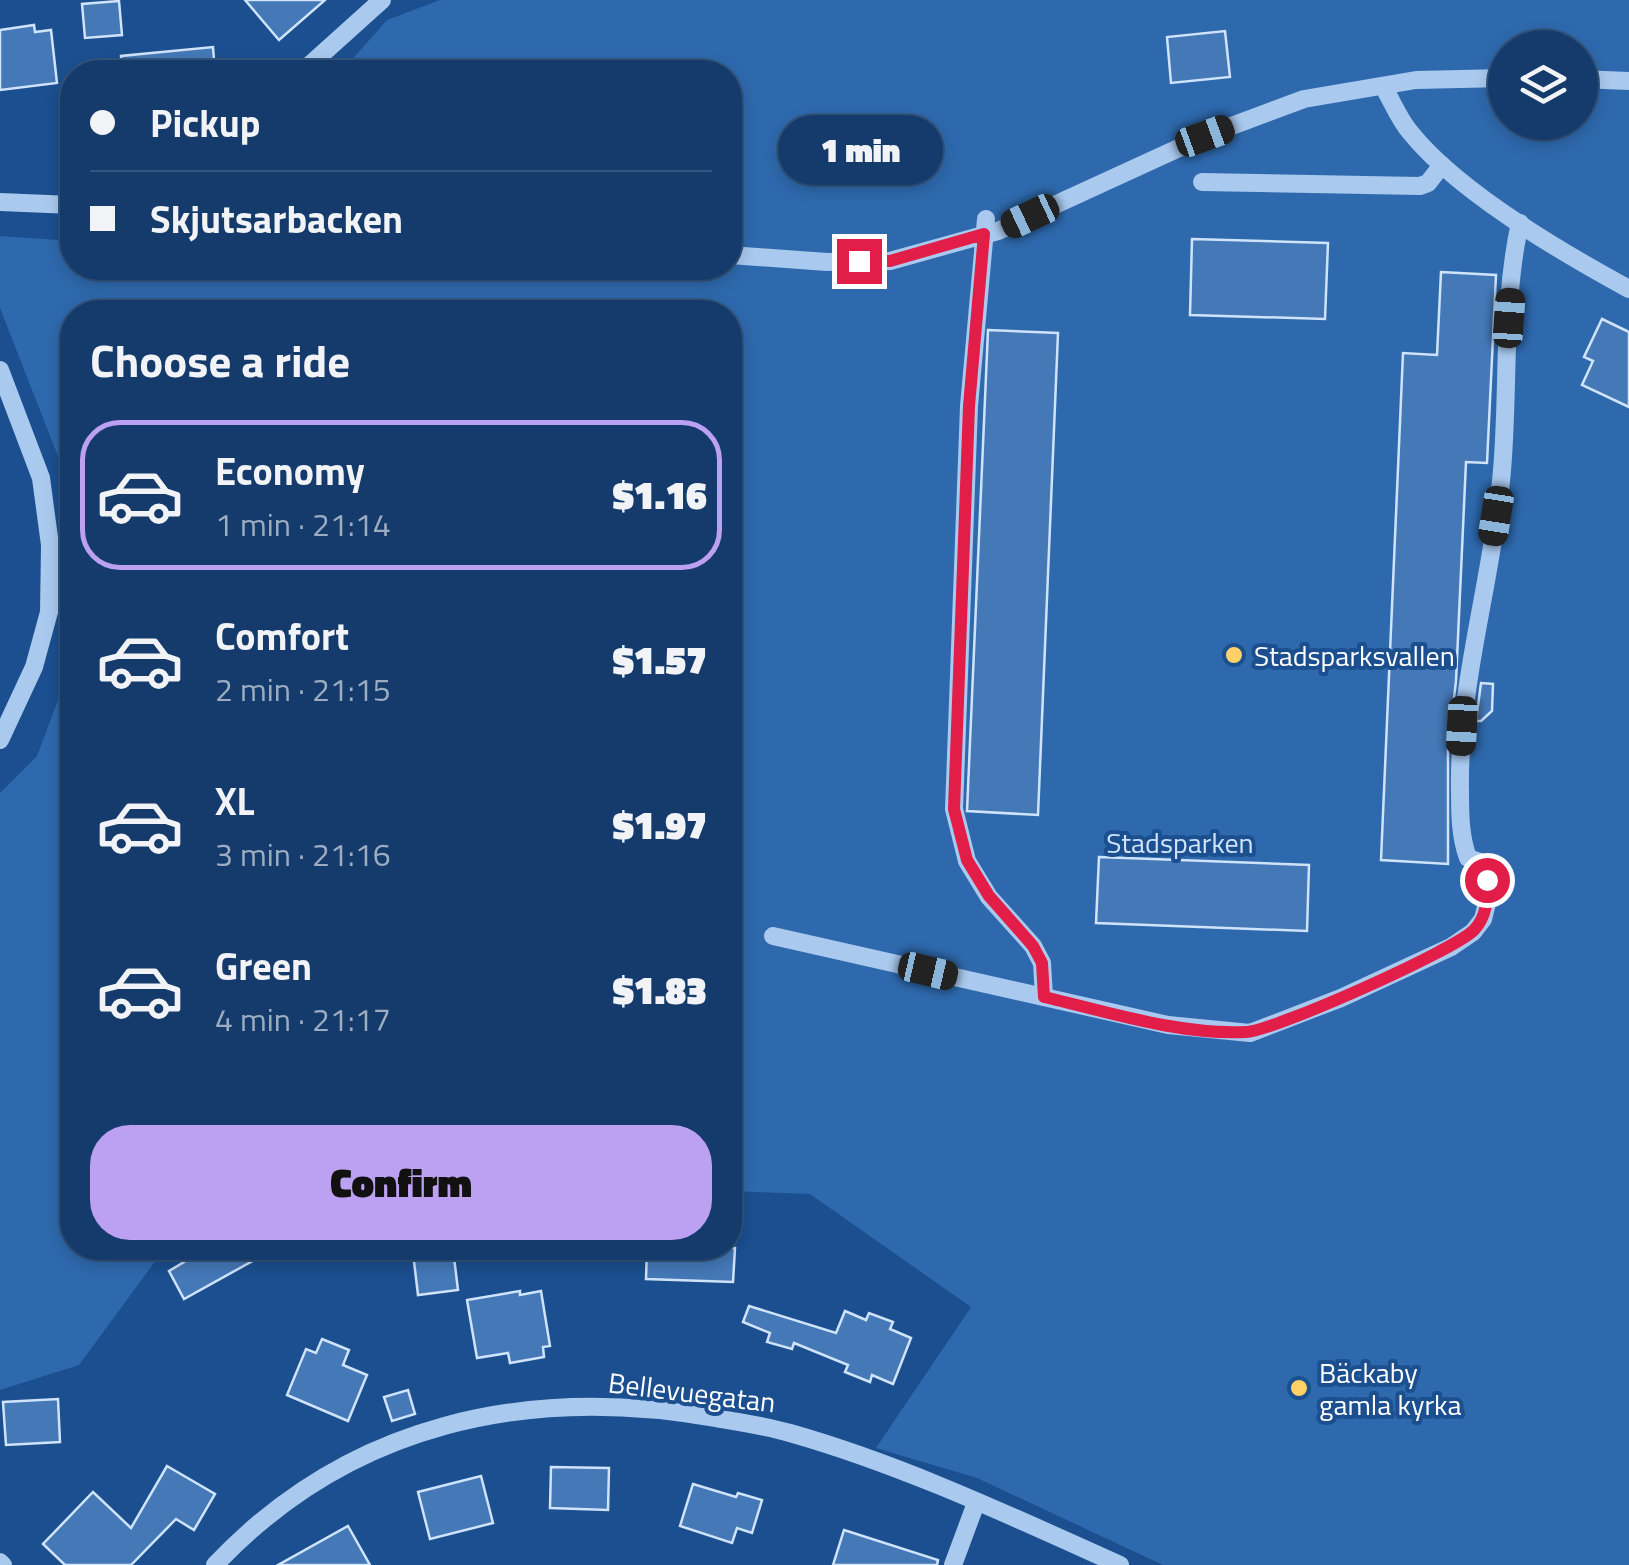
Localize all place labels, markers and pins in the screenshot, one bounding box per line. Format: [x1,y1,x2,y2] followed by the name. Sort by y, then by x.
[1254,634,1455,677] place label: Stadsparksvallen
[1223,644,1245,666] marker: Stadsparksvallen
[1319,1351,1461,1426] place label: Bäckaby gamla kyrka
[1288,1377,1310,1399] marker: Bäckaby gamla kyrka

